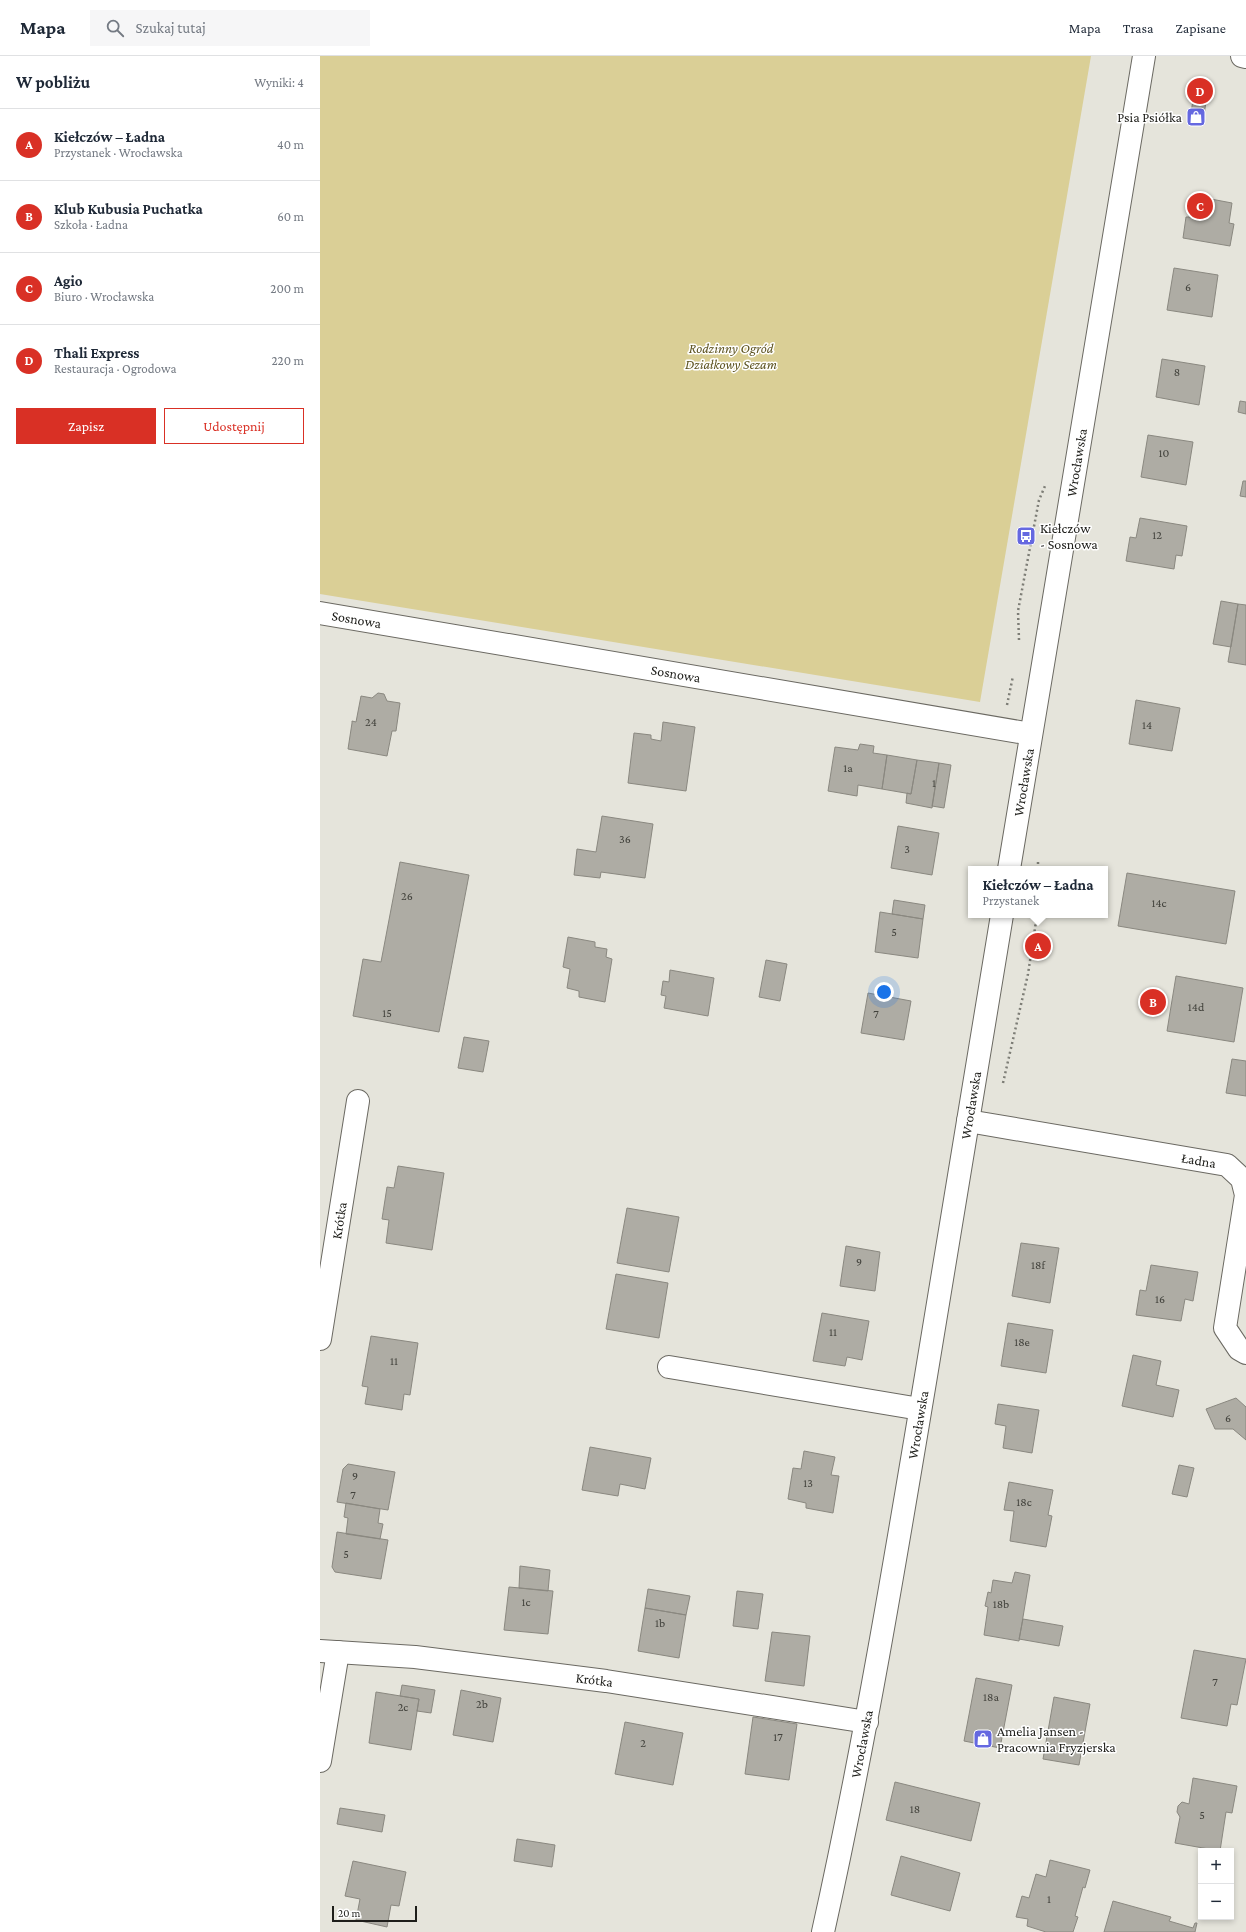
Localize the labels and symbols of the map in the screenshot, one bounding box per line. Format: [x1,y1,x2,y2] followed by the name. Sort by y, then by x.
[1187,76,1213,106] pin: D
[1185,106,1207,128] shop icon: Psia Psiółka
[1117,109,1183,125] place label: Psia Psiółka
[1187,191,1213,221] pin: C
[1185,280,1191,294] house number: 6
[685,340,777,372] park label: Rodzinny Ogród Działkowy Sezam
[1174,365,1180,379] house number: 8
[1063,427,1090,498] street label: Wrocławska
[1159,446,1170,460] house number: 10
[1040,520,1098,552] place label: Kiełczów - Sosnowa
[1015,525,1037,547] bus stop icon: Kiełczów - Sosnowa
[1152,528,1162,542] house number: 12
[330,607,383,631] street label: Sosnowa
[650,661,702,686] street label: Sosnowa
[365,715,377,729] house number: 24
[1142,718,1152,732] house number: 14
[1010,746,1037,818] street label: Wrocławska
[843,761,853,775] house number: 1a
[932,776,936,790] house number: 1
[619,832,631,846] house number: 36
[904,842,910,856] house number: 3
[401,889,413,903] house number: 26
[1151,896,1167,910] house number: 14c
[891,925,897,939] house number: 5
[1025,931,1051,961] pin: A
[874,982,894,1002] your location
[1140,987,1166,1017] pin: B
[1188,1000,1205,1014] house number: 14d
[382,1006,392,1020] house number: 15
[873,1007,879,1021] house number: 7
[957,1069,984,1141] street label: Wrocławska
[1180,1149,1218,1171] street label: Ładna
[328,1200,350,1240] street label: Krótka
[856,1255,862,1269] house number: 9
[1031,1258,1046,1272] house number: 18f
[1155,1292,1165,1306] house number: 16
[829,1325,837,1339] house number: 11
[1014,1335,1030,1349] house number: 18e
[390,1354,398,1368] house number: 11
[904,1389,932,1460] street label: Wrocławska
[1225,1411,1231,1425] house number: 6
[352,1469,358,1483] house number: 9
[803,1476,813,1490] house number: 13
[350,1488,356,1502] house number: 7
[1016,1495,1032,1509] house number: 18c
[343,1547,349,1561] house number: 5
[522,1595,531,1609] house number: 1c
[993,1597,1009,1611] house number: 18b
[655,1616,665,1630] house number: 1b
[575,1669,615,1690] street label: Krótka
[1212,1675,1218,1689] house number: 7
[983,1690,999,1704] house number: 18a
[476,1697,488,1711] house number: 2b
[398,1700,408,1714] house number: 2c
[847,1708,876,1779] street label: Wrocławska
[997,1723,1116,1756] place label: Amelia Jansen - Pracownia Fryzjerska
[972,1728,994,1750] shop icon: Amelia Jansen - Pracownia Fryzjerska
[773,1730,783,1744] house number: 17
[640,1736,646,1750] house number: 2
[910,1802,920,1816] house number: 18
[1199,1808,1205,1822] house number: 5
[1047,1892,1051,1906] house number: 1
[332,1904,417,1923] scale bar

